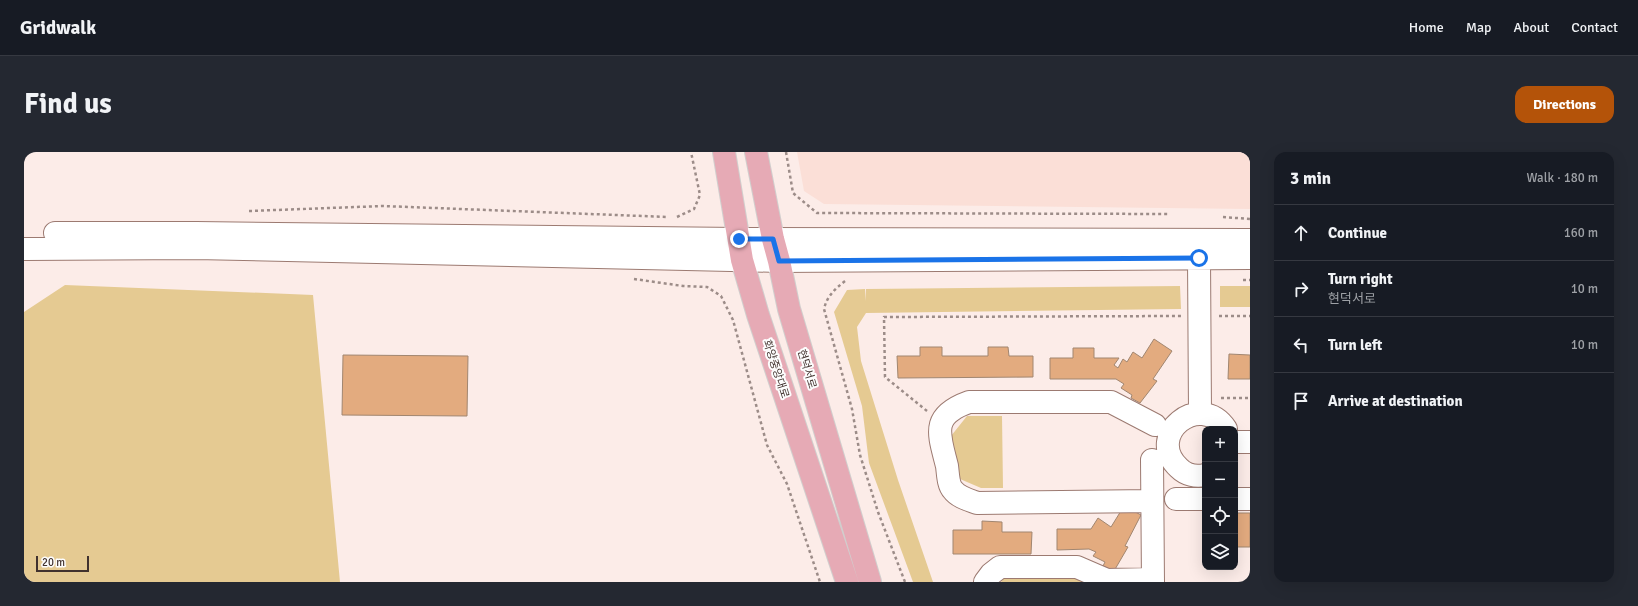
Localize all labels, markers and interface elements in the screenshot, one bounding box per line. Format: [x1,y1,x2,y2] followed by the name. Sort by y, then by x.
[20,16,96,40] text: Gridwalk
[1409,19,1444,36] text: Home
[1466,19,1491,36] text: Map
[1513,19,1549,36] text: About
[1571,19,1618,36] text: Contact
[1515,86,1614,123] button: Directions
[24,87,112,121] text: Find us
[1290,168,1331,189] text: 3 min
[1527,170,1598,186] text: Walk · 180 m
[1290,222,1312,244] icon: ahead
[1328,224,1387,242] text: Continue
[1564,225,1598,241] text: 160 m
[730,230,748,248] route end
[1190,249,1208,267] route start
[1328,270,1393,288] text: Turn right
[1290,278,1312,300] icon: right
[1571,281,1598,297] text: 10 m
[1328,291,1376,307] text: 현덕서로
[1290,334,1312,356] icon: left
[1328,336,1382,354] text: Turn left
[1571,337,1598,353] text: 10 m
[760,338,792,400] street label: 화양중앙대로
[795,348,819,390] street label: 현덕서로
[1290,390,1312,412] icon: arrive
[1328,392,1463,410] text: Arrive at destination
[1202,426,1238,570] map controls
[1202,426,1238,462] button: +
[1202,462,1238,498] button: −
[1202,498,1238,534] button: locate
[1202,534,1238,570] button: layers
[36,554,89,573] scale bar
[42,556,65,569] text: 20 m

